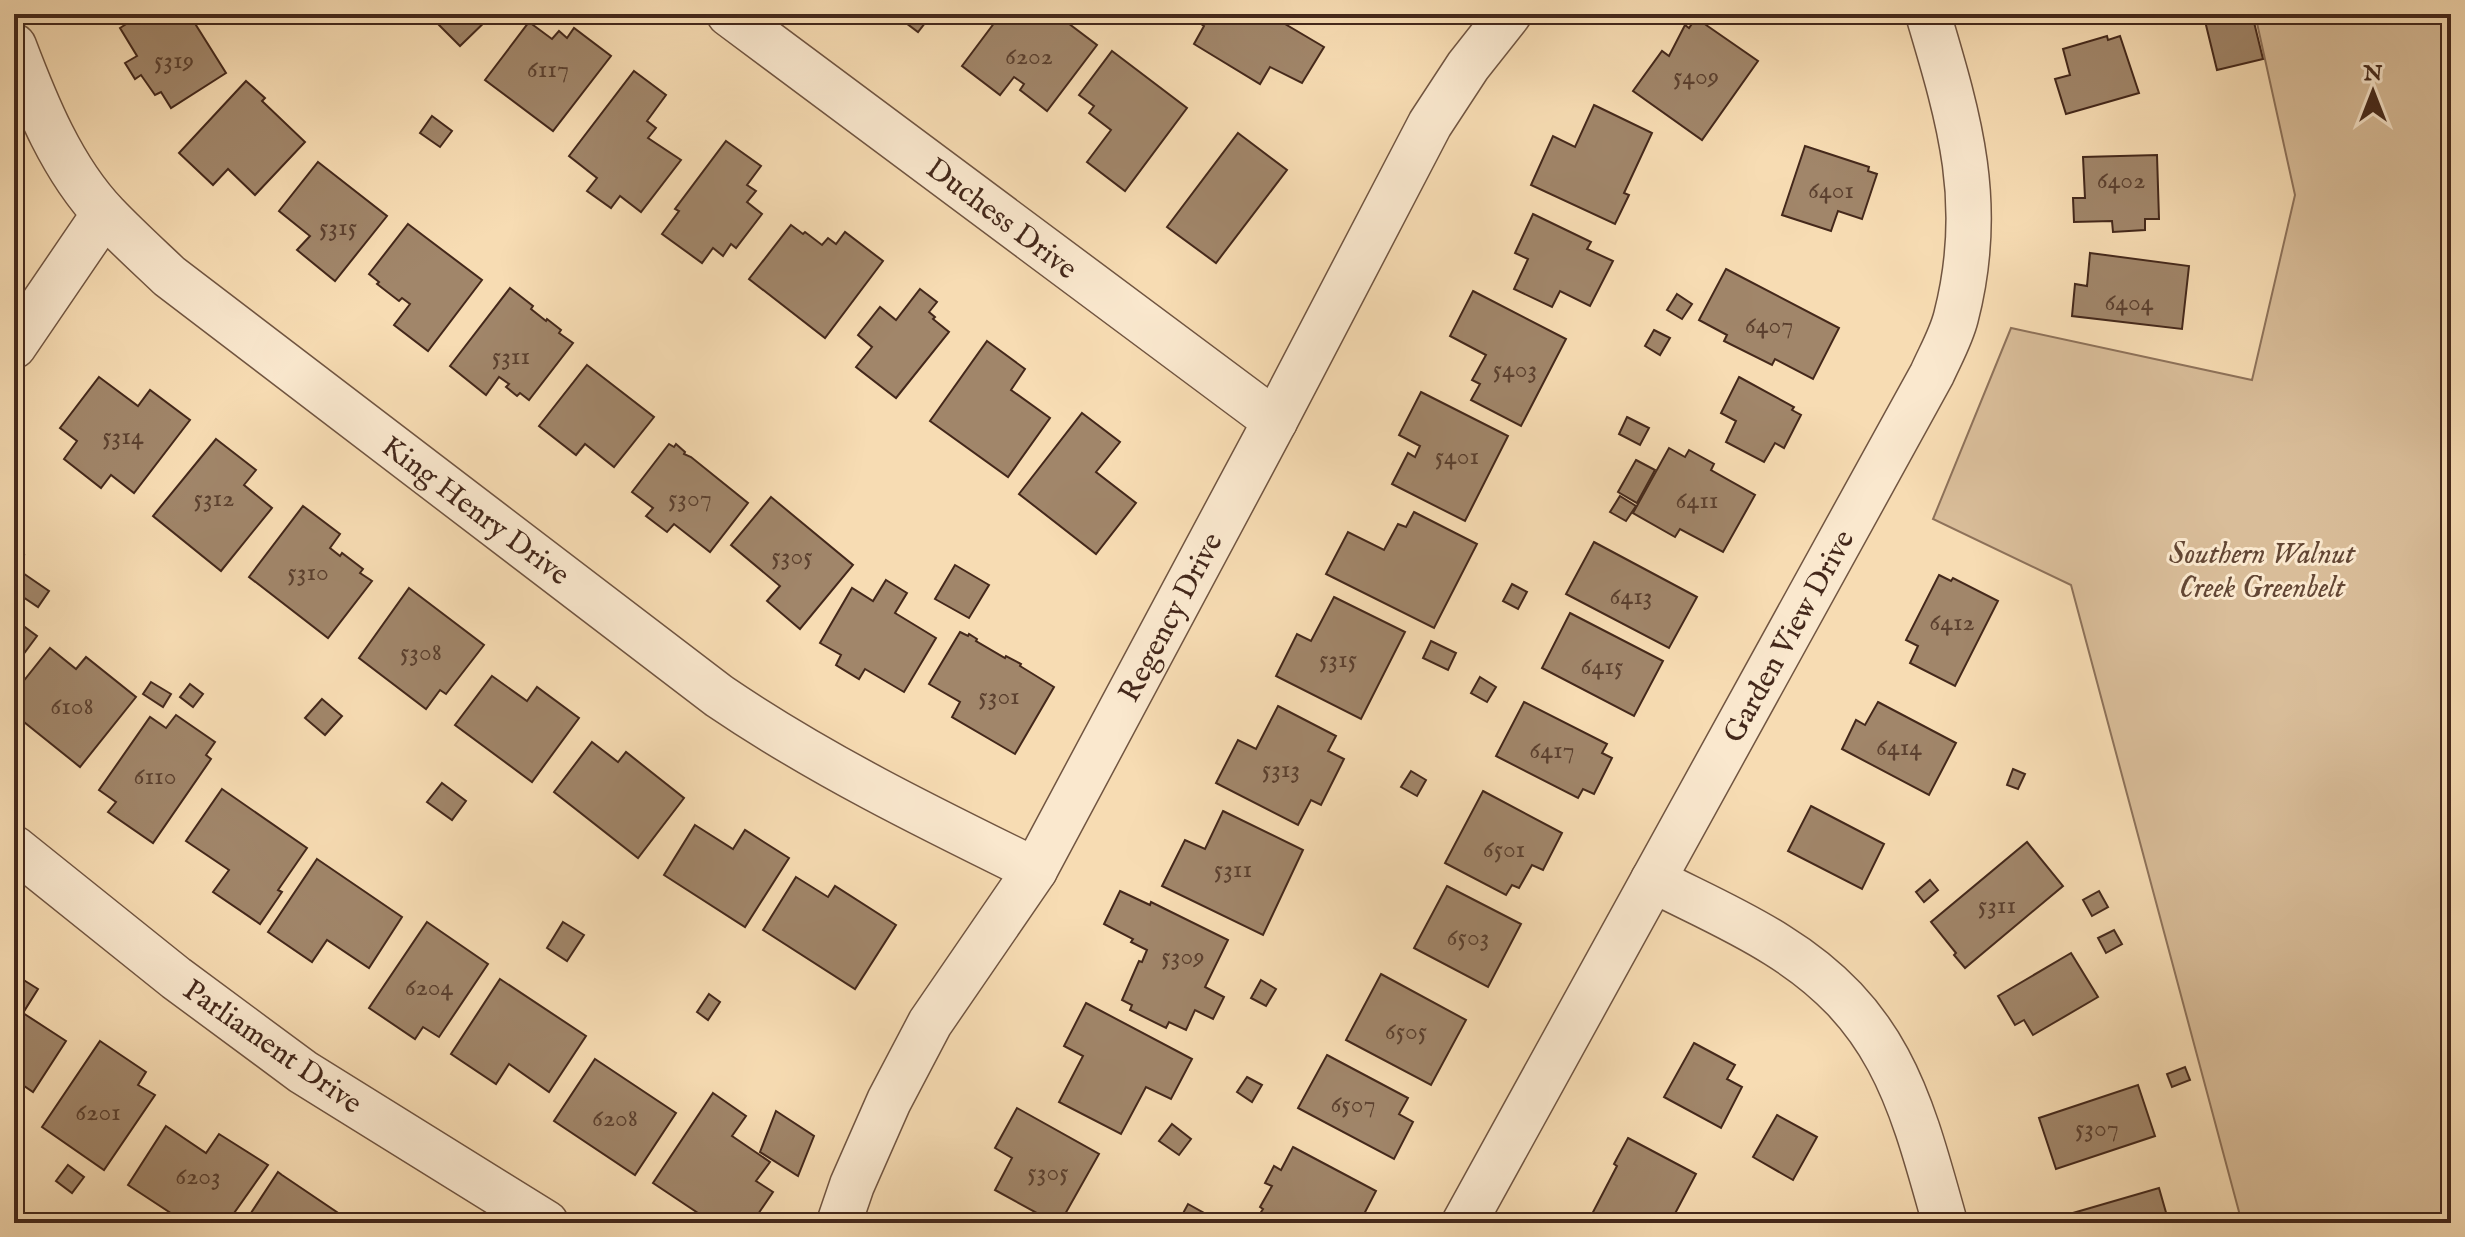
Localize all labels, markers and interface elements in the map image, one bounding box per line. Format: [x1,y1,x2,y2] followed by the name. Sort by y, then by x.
[1005,40,1053,73] house number: 6202
[154,44,194,77] house number: 5319
[2333,52,2413,132] north arrow
[527,53,569,86] house number: 6117
[1673,60,1719,93] house number: 5409
[2362,60,2383,88] text: N
[918,150,1084,289] street label: Duchess Drive
[2097,164,2145,197] house number: 6402
[1808,174,1854,207] house number: 6401
[319,211,357,244] house number: 5315
[2104,286,2154,319] house number: 6404
[1745,309,1793,342] house number: 6407
[492,340,530,373] house number: 5311
[1493,353,1537,386] house number: 5403
[102,420,144,453] house number: 5314
[373,428,576,595] street label: King Henry Drive
[1435,440,1479,473] house number: 5401
[193,482,235,515] house number: 5312
[668,482,712,515] house number: 5307
[1675,484,1719,517] house number: 6411
[1716,524,1864,750] street label: Garden View Drive
[1111,527,1232,709] street label: Regency Drive
[2169,536,2357,608] park label: Southern Walnut Creek Greenbelt
[771,540,813,573] house number: 5305
[287,556,329,589] house number: 5310
[1609,580,1653,613] house number: 6413
[1929,606,1975,639] house number: 6412
[400,636,442,669] house number: 5308
[1319,643,1357,676] house number: 5315
[1581,650,1623,683] house number: 6415
[978,680,1020,713] house number: 5301
[50,690,94,723] house number: 6108
[1876,731,1922,764] house number: 6414
[1529,734,1575,767] house number: 6417
[1262,753,1300,786] house number: 5313
[134,760,176,793] house number: 6110
[1483,833,1525,866] house number: 6501
[1214,853,1252,886] house number: 5311
[1978,889,2016,922] house number: 5311
[1447,921,1489,954] house number: 6503
[1161,940,1205,973] house number: 5309
[405,971,454,1004] house number: 6204
[175,972,369,1123] street label: Parliament Drive
[1385,1015,1427,1048] house number: 6505
[1330,1088,1376,1121] house number: 6507
[75,1096,121,1129] house number: 6201
[592,1102,638,1135] house number: 6208
[2075,1112,2119,1145] house number: 5307
[1027,1156,1069,1189] house number: 5305
[175,1160,221,1193] house number: 6203

